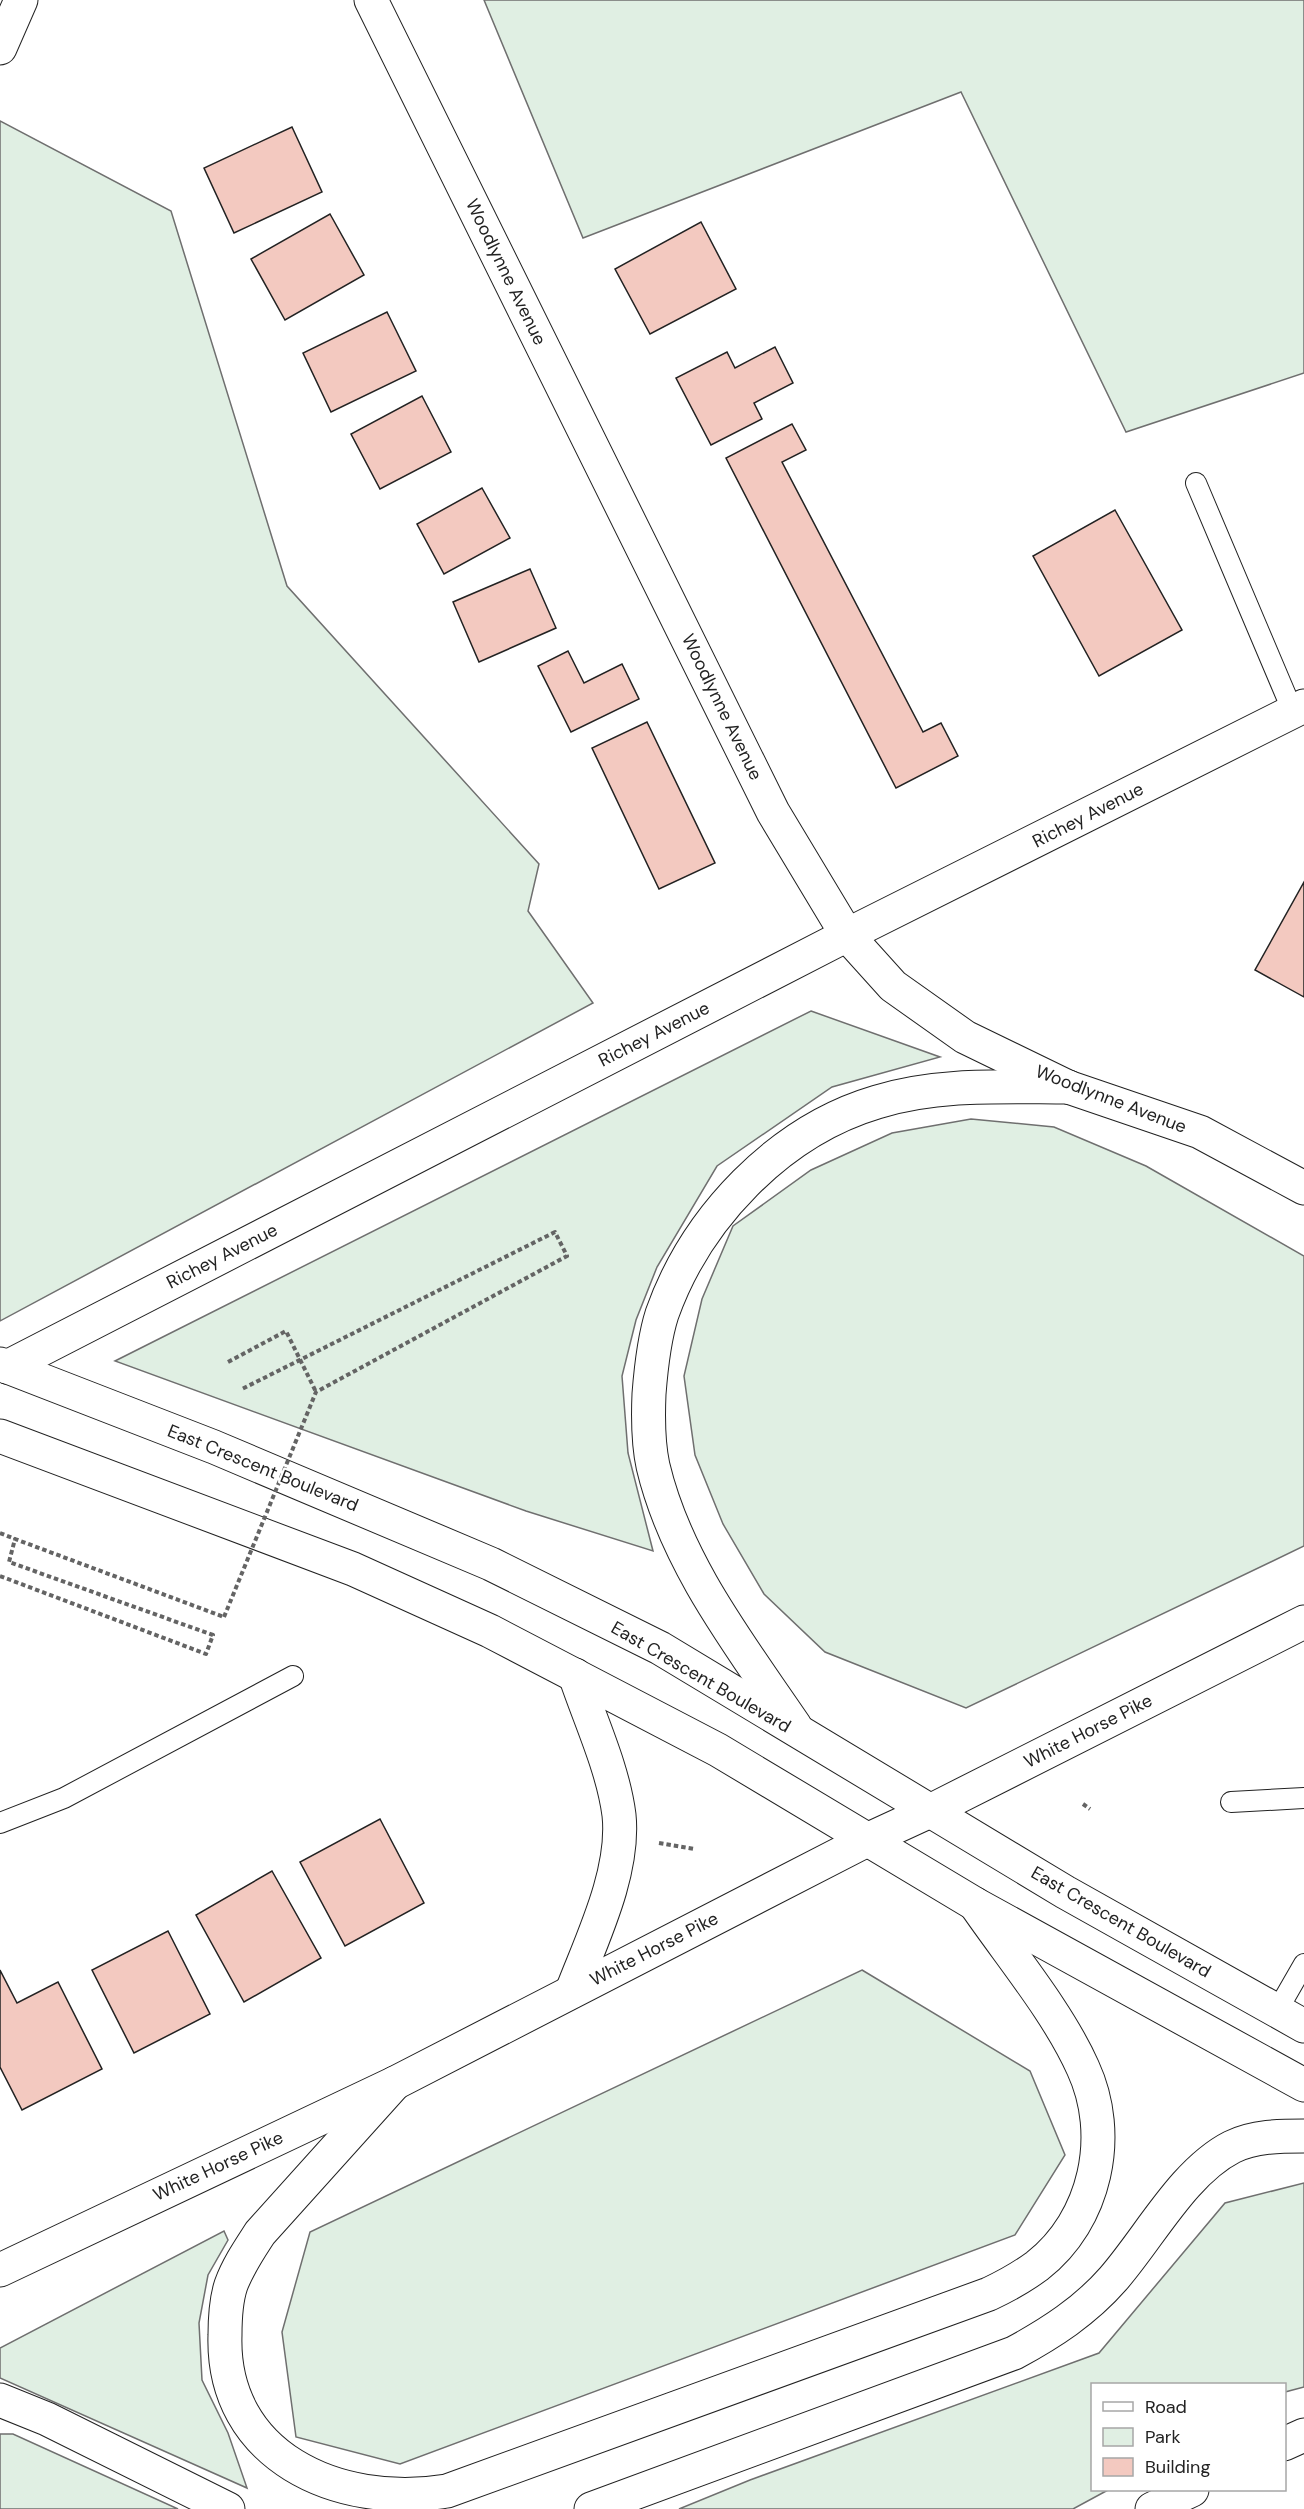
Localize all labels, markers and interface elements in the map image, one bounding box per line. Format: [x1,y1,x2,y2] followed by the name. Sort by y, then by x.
[460,195,552,349] street label: Woodlynne Avenue
[676,630,768,784] street label: Woodlynne Avenue
[1028,777,1148,853] street label: Richey Avenue
[594,996,714,1072] street label: Richey Avenue
[1032,1059,1190,1139] street label: Woodlynne Avenue
[162,1218,282,1294] street label: Richey Avenue
[164,1419,362,1517] street label: East Crescent Boulevard
[607,1616,795,1738] street label: East Crescent Boulevard
[1020,1688,1156,1774] street label: White Horse Pike
[1027,1861,1215,1983] street label: East Crescent Boulevard
[586,1906,722,1992] street label: White Horse Pike
[149,2125,287,2207] street label: White Horse Pike
[1091,2383,1286,2491] legend
[1145,2395,1187,2419] text: Road
[1145,2425,1181,2449] text: Park
[1145,2455,1210,2479] text: Building

